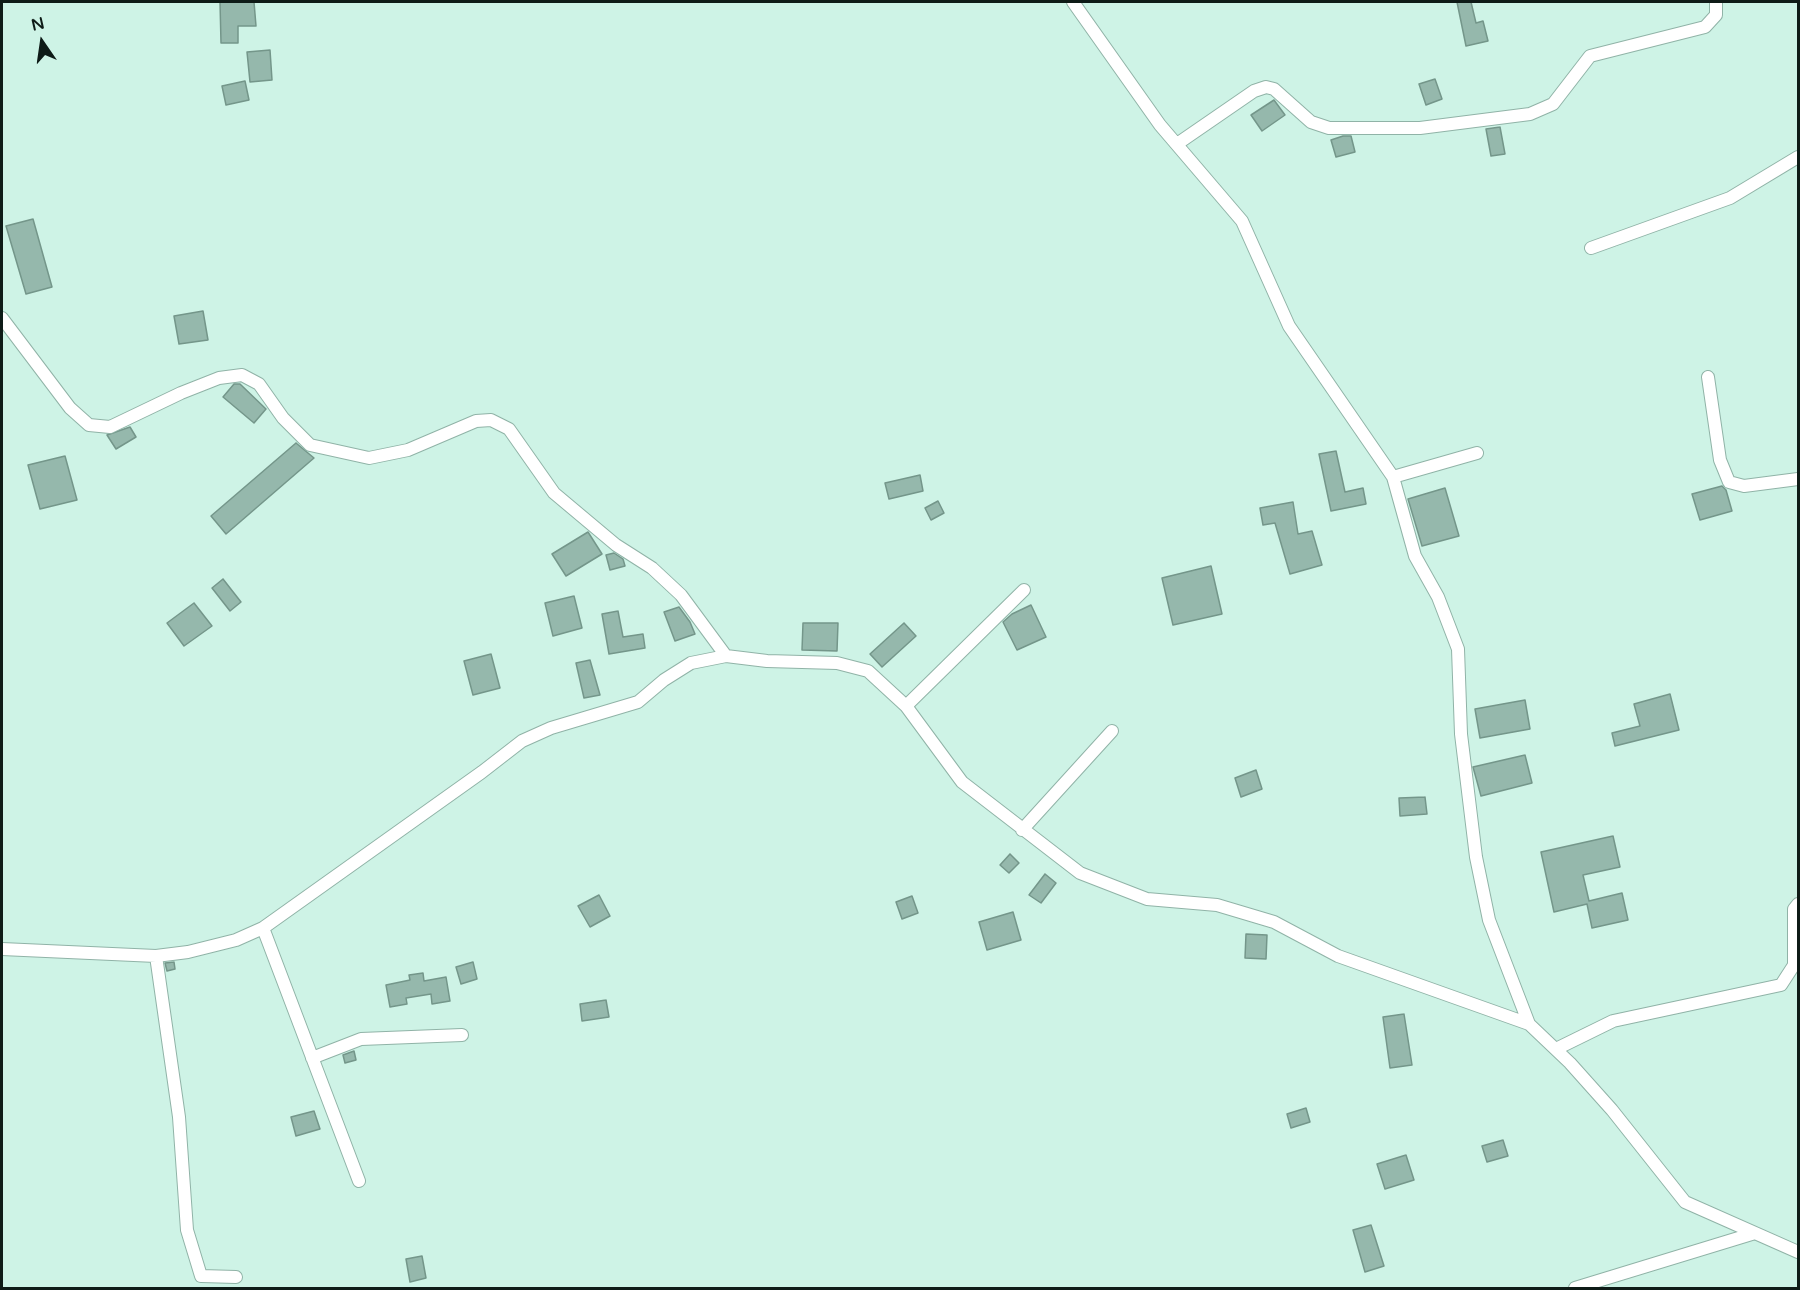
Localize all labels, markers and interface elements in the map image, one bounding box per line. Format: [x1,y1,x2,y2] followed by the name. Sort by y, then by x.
[12,12,72,72] north arrow
[29,13,46,36] text: N

